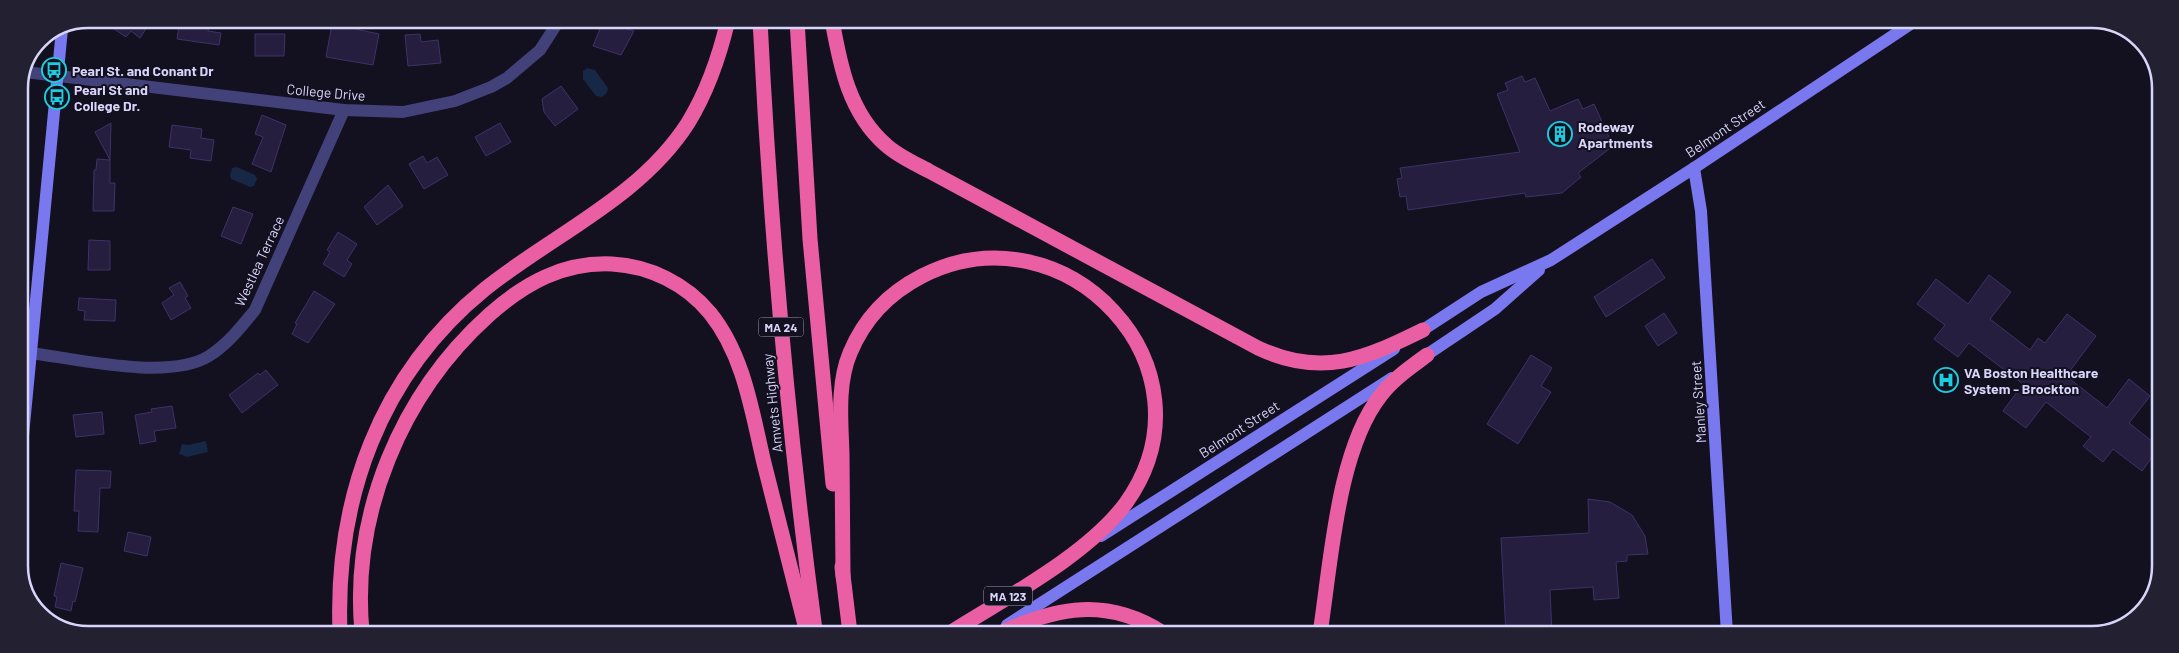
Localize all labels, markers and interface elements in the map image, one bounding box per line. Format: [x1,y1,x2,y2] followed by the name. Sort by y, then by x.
[41,57,67,83] bus stop icon: Pearl St. and Conant Dr
[72,62,214,79] place label: Pearl St. and Conant Dr
[286,80,366,104] street label: College Drive
[74,81,148,114] place label: Pearl St and College Dr.
[44,84,70,110] bus stop icon: Pearl St and College Dr.
[1682,95,1768,161] street label: Belmont Street
[1578,118,1653,151] place label: Rodeway Apartments
[1547,121,1573,147] building icon: Rodeway Apartments
[231,213,287,309] street label: Westlea Terrace
[758,318,804,337] road number: MA 24
[758,352,786,453] street label: Amvets Highway
[1687,360,1709,444] street label: Manley Street
[1964,364,2099,397] place label: VA Boston Healthcare System - Brockton
[1933,367,1959,393] hospital icon: VA Boston Healthcare System - Brockton
[1196,397,1282,461] street label: Belmont Street
[984,586,1032,606] road number: MA 123

